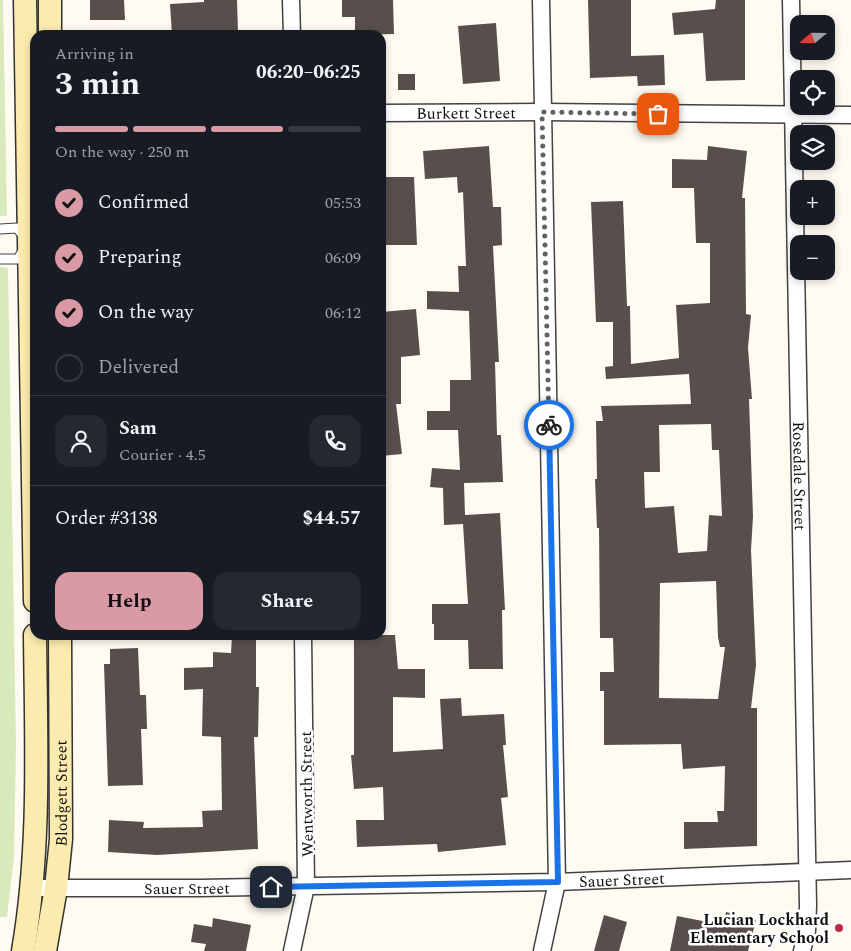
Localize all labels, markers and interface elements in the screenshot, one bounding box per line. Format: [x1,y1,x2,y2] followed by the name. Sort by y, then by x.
[790,15,835,60] north arrow
[790,15,835,280] map controls
[55,42,134,66] text: Arriving in
[256,58,361,87] text: 06:20–06:25
[55,60,140,109] text: 3 min
[790,70,835,115] button: locate
[637,93,679,135] pin
[644,100,672,128] icon: bag
[416,101,516,126] street label: Burkett Street
[790,125,835,170] button: layers
[55,140,189,164] text: On the way · 250 m
[790,180,835,225] button: +
[98,188,189,217] text: Confirmed
[55,189,83,217] icon: check
[325,191,361,215] text: 05:53
[790,235,835,280] button: −
[98,243,182,272] text: Preparing
[55,244,83,272] icon: check
[325,246,361,270] text: 06:09
[98,298,194,327] text: On the way
[55,299,83,327] icon: check
[325,301,361,325] text: 06:12
[98,353,179,382] text: Delivered
[524,400,574,450] courier
[535,411,563,439] icon: bike
[119,414,157,443] text: Sam
[55,415,107,467] button: person
[309,415,361,467] button: phone
[786,421,812,531] street label: Rosedale Street
[119,443,206,467] text: Courier · 4.5
[55,504,158,533] text: Order #3138
[303,504,361,533] text: $44.57
[55,572,203,630] button: Help
[213,572,361,630] button: Share
[294,730,320,857] street label: Wentworth Street
[49,740,74,848] street label: Blodgett Street
[250,866,292,908] pin
[579,867,666,894] street label: Sauer Street
[257,873,285,901] icon: home
[144,876,230,901] street label: Sauer Street
[690,908,829,950] place label: Lucian Lockhard Elementary School
[833,922,845,934] marker: Lucian Lockhard Elementary School

